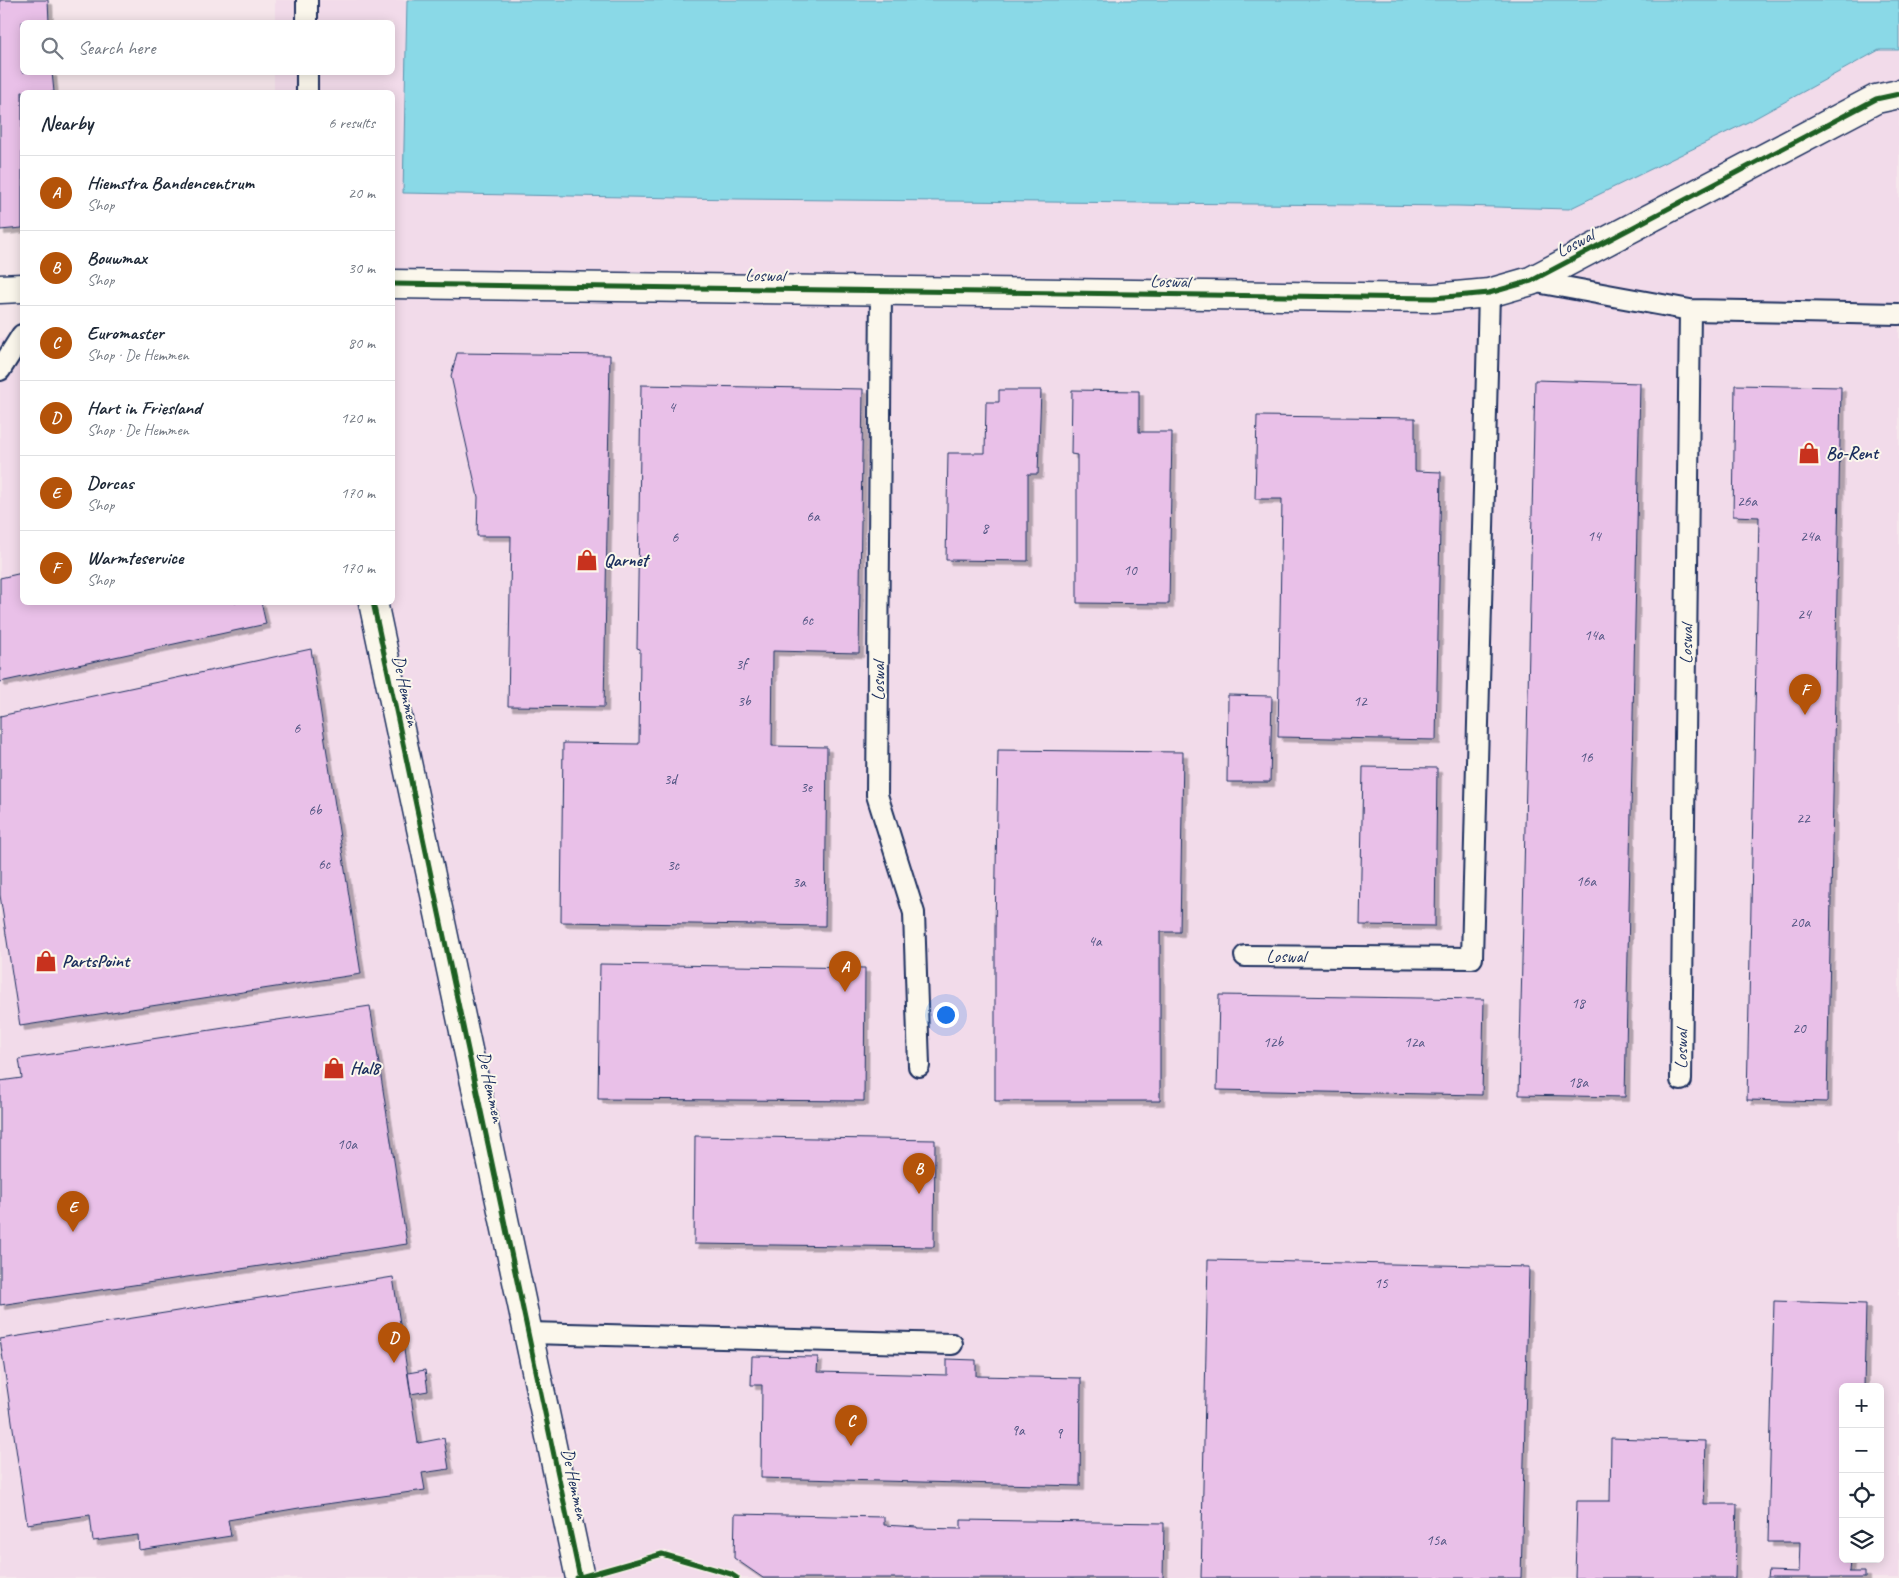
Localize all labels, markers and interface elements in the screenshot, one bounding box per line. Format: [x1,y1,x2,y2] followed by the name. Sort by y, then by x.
[20,20,395,75] search box
[38,34,66,62] icon: search
[78,36,155,60] text: Search here
[40,110,93,136] text: Nearby
[328,113,375,133] text: 6 results
[87,171,254,195] text: Hiemstra Bandencentrum
[52,183,60,203] text: A
[348,183,375,203] text: 20 m
[87,195,114,215] text: Shop
[1552,223,1600,262] street label: Loswal
[87,246,147,270] text: Bouwmax
[52,258,60,278] text: B
[348,258,375,278] text: 30 m
[745,264,788,286] street label: Loswal
[87,270,114,290] text: Shop
[1150,270,1193,292] street label: Loswal
[87,321,164,345] text: Euromaster
[52,333,60,353] text: C
[348,333,375,353] text: 80 m
[87,345,189,365] text: Shop · De Hemmen
[87,396,201,420] text: Hart in Friesland
[669,398,677,417] house number: 4
[51,408,61,428] text: D
[341,408,375,428] text: 120 m
[87,420,189,440] text: Shop · De Hemmen
[1796,440,1822,466] shop icon: Bo-Rent
[1826,442,1880,464] place label: Bo-Rent
[87,471,133,495] text: Dorcas
[52,483,60,503] text: E
[341,483,375,503] text: 170 m
[1737,492,1758,511] house number: 26a
[87,495,114,515] text: Shop
[806,507,821,526] house number: 6a
[982,519,990,538] house number: 8
[1587,527,1602,546] house number: 14
[1800,527,1821,546] house number: 24a
[672,528,680,547] house number: 6
[87,546,183,570] text: Warmteservice
[574,547,600,573] shop icon: Qarnet
[604,549,651,571] place label: Qarnet
[52,558,60,578] text: F
[341,558,375,578] text: 170 m
[1123,561,1138,580] house number: 10
[87,570,114,590] text: Shop
[1797,605,1812,624] house number: 24
[801,611,814,630] house number: 6c
[1675,621,1697,664] street label: Loswal
[1584,626,1605,645] house number: 14a
[388,654,424,729] street label: De Hemmen
[735,655,750,674] house number: 3f
[867,658,889,701] street label: Loswal
[1789,674,1821,715] pin: F
[737,692,752,711] house number: 3b
[1353,692,1368,711] house number: 12
[294,719,302,738] house number: 6
[1579,748,1594,767] house number: 16
[664,770,678,789] house number: 3d
[800,778,813,797] house number: 3e
[308,801,323,820] house number: 6b
[1796,809,1811,828] house number: 22
[318,855,331,874] house number: 6c
[667,856,680,875] house number: 3c
[1576,872,1597,891] house number: 16a
[792,873,807,892] house number: 3a
[1790,913,1811,932] house number: 20a
[1088,932,1103,951] house number: 4a
[1266,945,1309,967] street label: Loswal
[33,948,59,974] shop icon: PartsPoint
[62,950,131,972] place label: PartsPoint
[829,951,861,992] pin: A
[1571,994,1586,1013] house number: 18
[933,1002,959,1028] your location
[1792,1019,1807,1038] house number: 20
[1670,1026,1692,1069] street label: Loswal
[1263,1033,1284,1052] house number: 12b
[1404,1033,1425,1052] house number: 12a
[473,1050,509,1125] street label: De Hemmen
[321,1055,347,1081] shop icon: Hal8
[350,1057,382,1079] place label: Hal8
[1568,1073,1589,1092] house number: 18a
[337,1135,358,1154] house number: 10a
[903,1153,935,1194] pin: B
[57,1191,89,1232] pin: E
[1374,1274,1389,1293] house number: 15
[378,1322,410,1363] pin: D
[1839,1383,1884,1563] map controls
[1839,1383,1884,1428] button: +
[835,1405,867,1446] pin: C
[1011,1421,1026,1440] house number: 9a
[1056,1424,1064,1443] house number: 9
[1839,1428,1884,1473] button: −
[557,1447,593,1522] street label: De Hemmen
[1839,1473,1884,1518] button: locate
[1839,1518,1884,1563] button: layers
[1426,1531,1447,1550] house number: 15a

